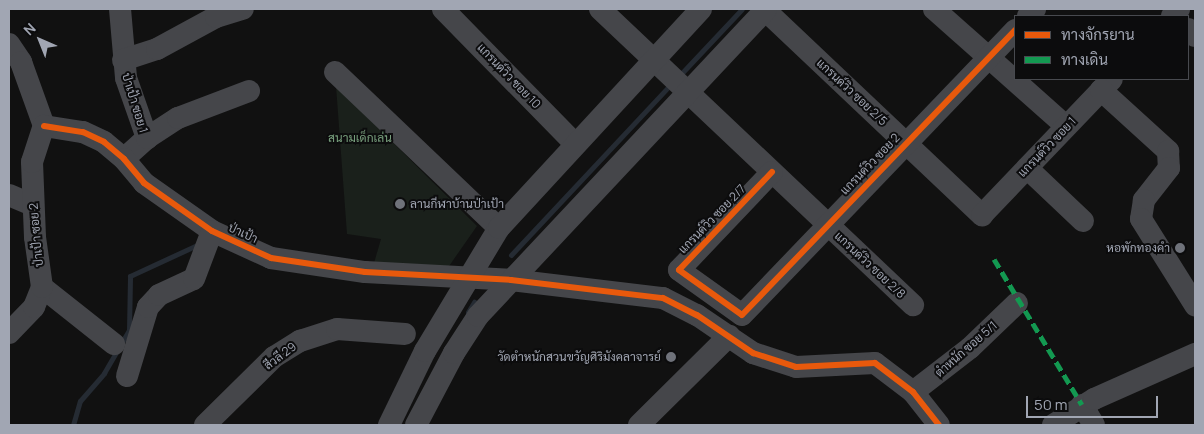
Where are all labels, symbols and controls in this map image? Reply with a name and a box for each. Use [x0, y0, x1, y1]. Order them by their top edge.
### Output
north arrow [15, 15, 65, 65]
legend [1014, 15, 1189, 80]
text: N [19, 19, 39, 39]
text: ทางจักรยาน [1061, 24, 1135, 45]
street label: แกรนด์วิว ซอย 10 [474, 40, 544, 112]
text: ทางเดิน [1061, 49, 1108, 70]
street label: แกรนด์วิว ซอย 2/5 [814, 56, 890, 128]
street label: ป่าเป้า ซอย 1 [119, 71, 151, 135]
street label: แกรนด์วิว ซอย 1 [1015, 114, 1079, 180]
street label: แกรนด์วิว ซอย 2 [837, 130, 903, 198]
park label: สนามเด็กเล่น [328, 131, 392, 145]
street label: แกรนด์วิว ซอย 2/7 [675, 182, 749, 256]
place label: ลานกีฬาบ้านป่าเป้า [410, 197, 504, 211]
marker: ลานกีฬาบ้านป่าเป้า [394, 198, 406, 210]
street label: ป่าเป้า ซอย 2 [26, 202, 46, 268]
street label: ป่าเป้า [226, 220, 260, 246]
street label: แกรนด์วิว ซอย 2/8 [832, 229, 908, 301]
place label: หอพักทองคำ [1106, 241, 1170, 255]
marker: หอพักทองคำ [1174, 242, 1186, 254]
street label: ตำหนัก ซอย 5/1 [932, 318, 1000, 380]
street label: สีวลี 29 [261, 339, 299, 373]
place label: วัดตำหนักสวนขวัญศิริมังคลาจารย์ [497, 350, 661, 364]
marker: วัดตำหนักสวนขวัญศิริมังคลาจารย์ [665, 351, 677, 363]
scale bar [1029, 386, 1162, 418]
text: 50 m [1034, 394, 1068, 415]

